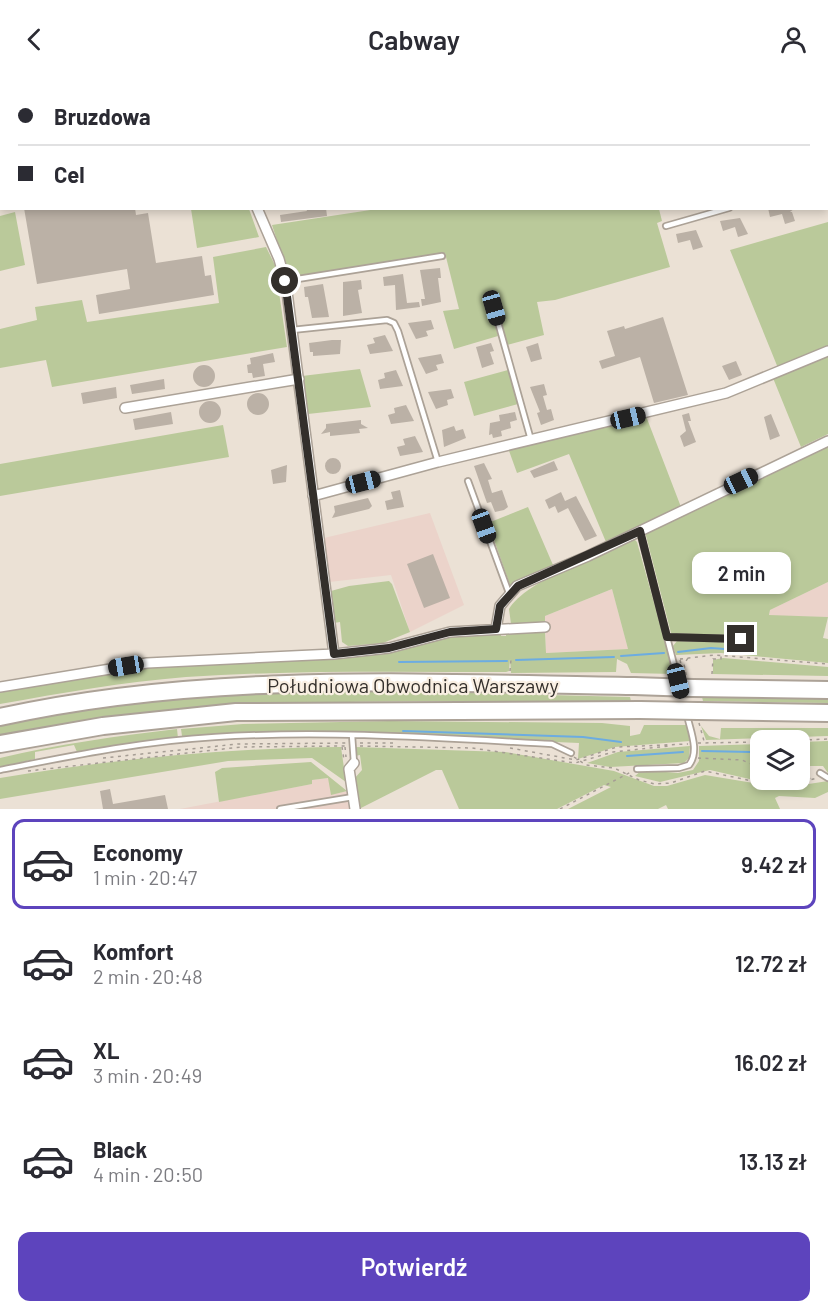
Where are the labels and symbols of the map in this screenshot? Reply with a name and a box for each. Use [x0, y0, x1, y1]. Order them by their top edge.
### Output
route start [271, 267, 298, 294]
car [480, 288, 508, 328]
car [608, 405, 648, 431]
car [721, 465, 761, 497]
car [343, 469, 383, 495]
car [469, 506, 499, 546]
callout: 2 min [692, 552, 790, 594]
route end [727, 625, 754, 652]
car [107, 654, 145, 678]
car [665, 661, 691, 701]
street label: Południowa Obwodnica Warszawy [267, 673, 559, 697]

